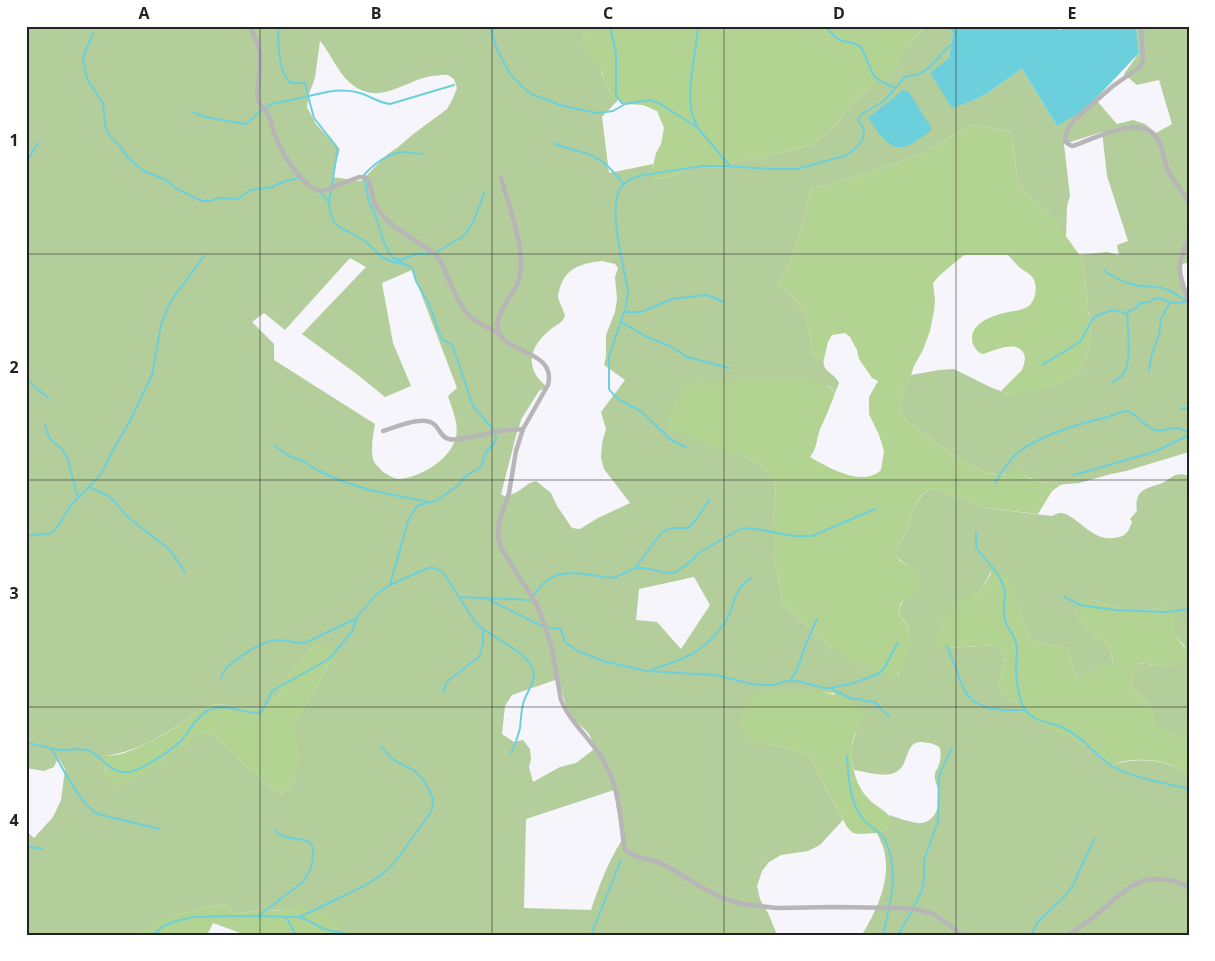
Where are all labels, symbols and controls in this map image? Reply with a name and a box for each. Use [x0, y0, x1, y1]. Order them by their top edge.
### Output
text: A [138, 2, 150, 24]
text: B [371, 2, 381, 24]
text: C [603, 2, 613, 24]
text: D [833, 2, 845, 24]
text: E [1068, 2, 1077, 24]
text: 1 [9, 129, 19, 151]
text: 2 [9, 356, 19, 378]
text: 3 [9, 582, 19, 604]
text: 4 [9, 809, 19, 831]

